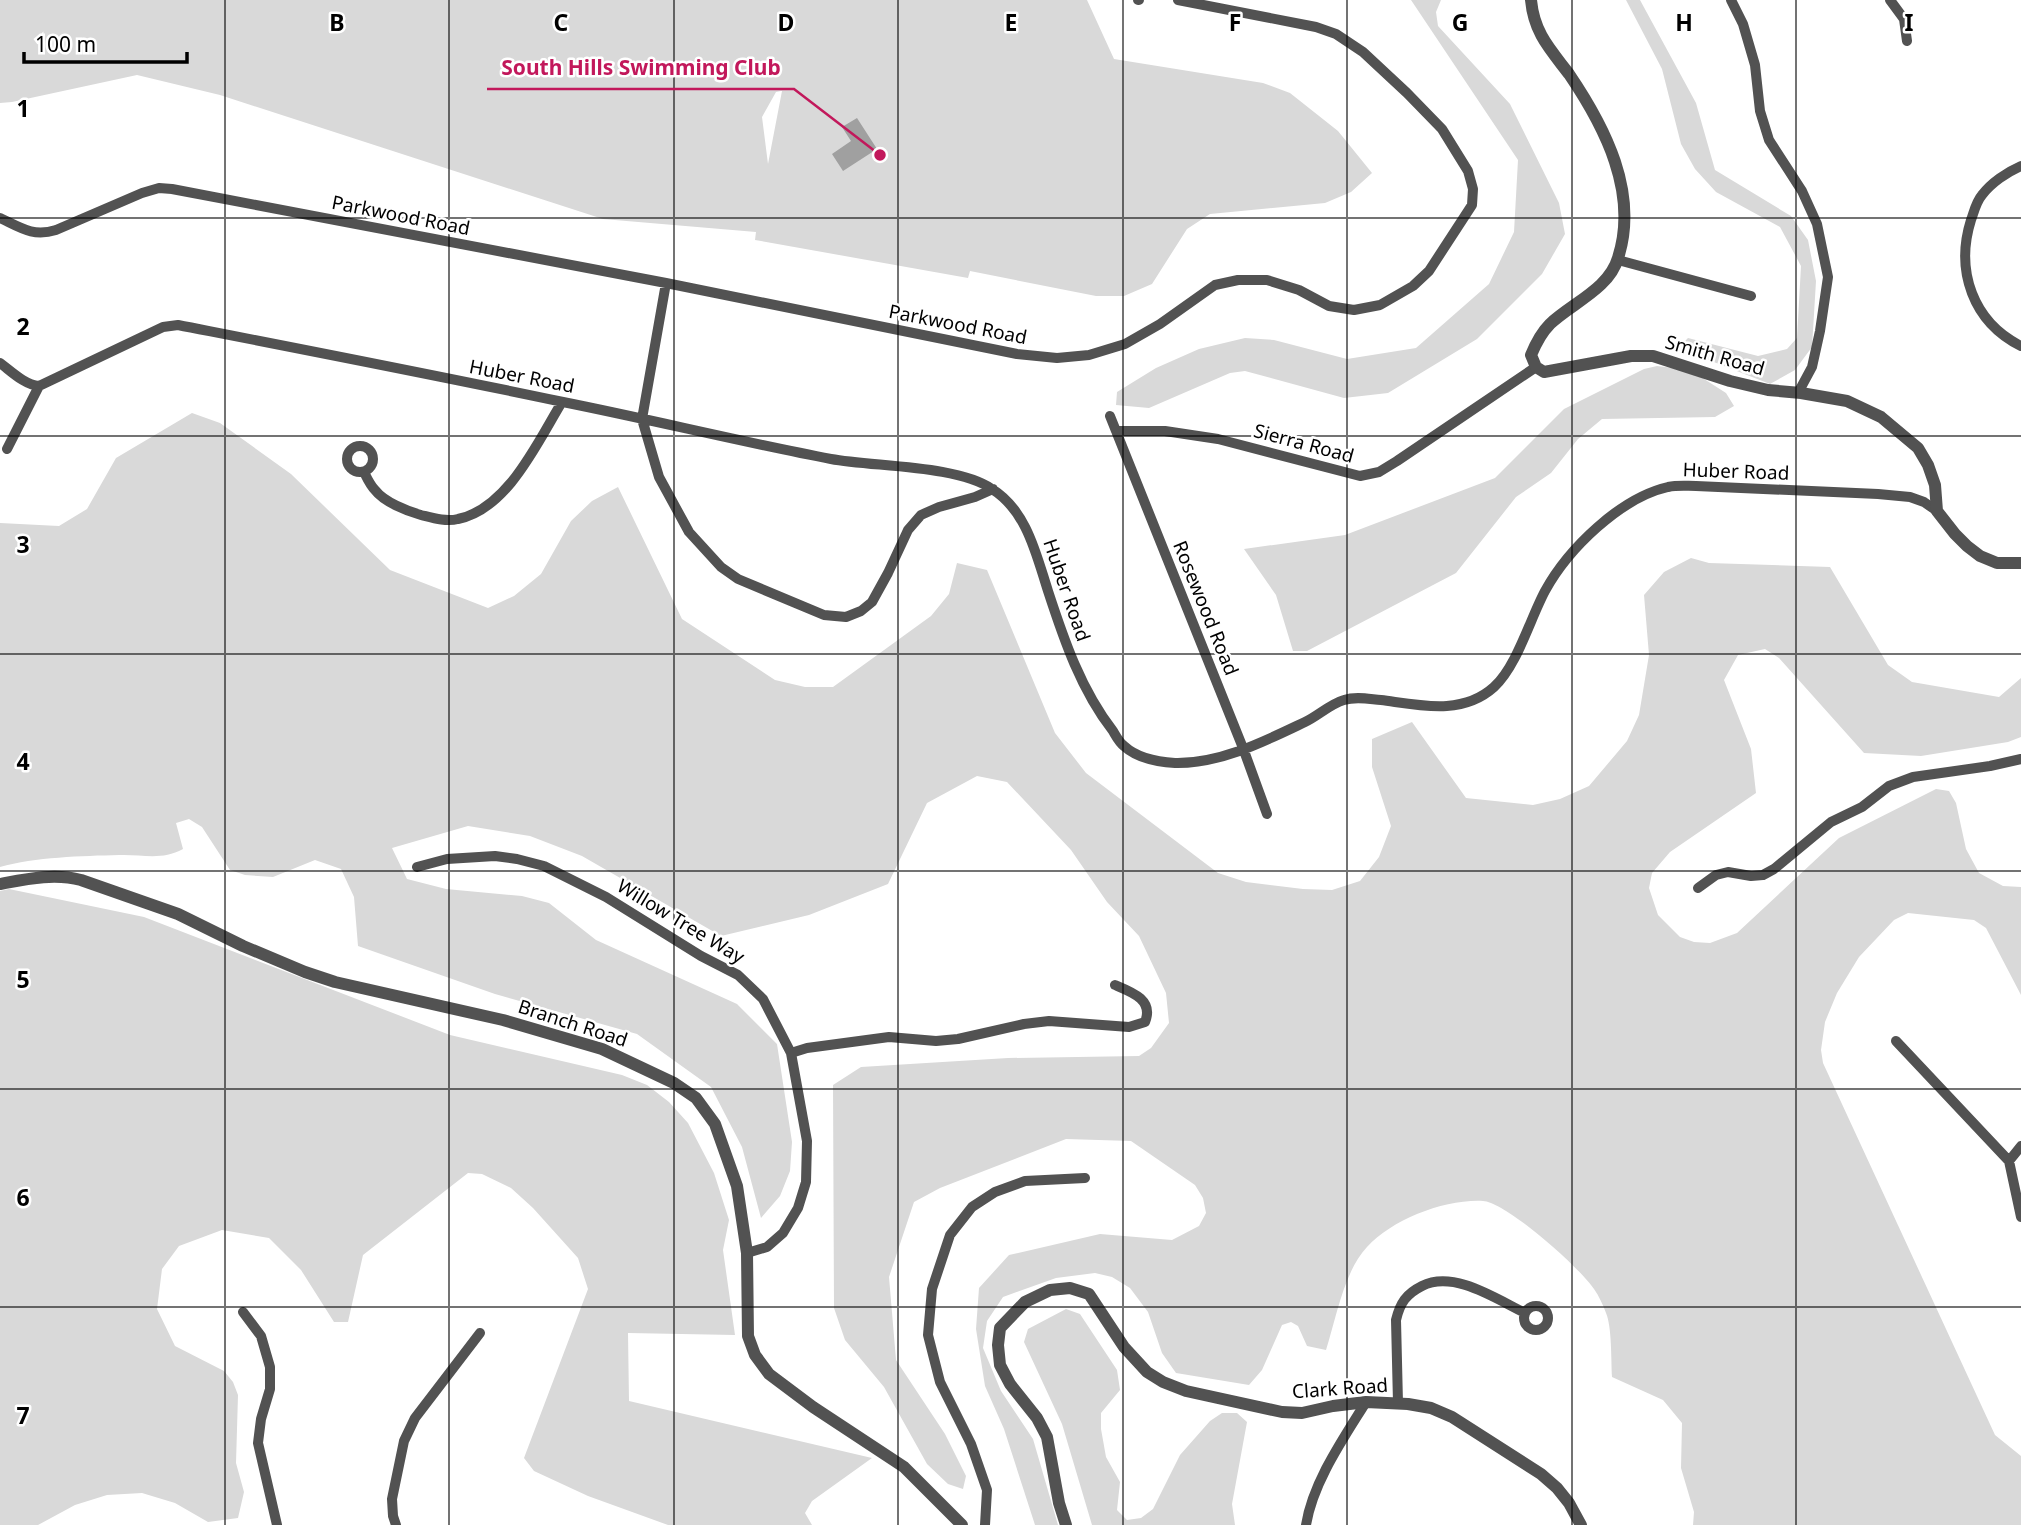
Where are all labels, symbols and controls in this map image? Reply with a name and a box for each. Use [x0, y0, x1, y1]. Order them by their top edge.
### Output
text: B [329, 6, 345, 38]
text: C [554, 6, 569, 38]
text: D [778, 6, 794, 38]
text: E [1005, 6, 1017, 38]
text: F [1229, 6, 1241, 38]
text: G [1452, 6, 1468, 38]
text: H [1675, 6, 1693, 38]
text: I [1905, 6, 1914, 38]
scale bar [24, 21, 187, 65]
text: 100 m [35, 30, 96, 58]
callout: South Hills Swimming Club [487, 47, 794, 89]
text: South Hills Swimming Club [501, 53, 781, 81]
text: 1 [16, 92, 30, 124]
street label: Parkwood Road [330, 189, 472, 241]
street label: Parkwood Road [887, 298, 1029, 350]
text: 2 [16, 310, 30, 342]
street label: Smith Road [1662, 328, 1768, 382]
street label: Huber Road [467, 353, 577, 399]
street label: Sierra Road [1251, 417, 1357, 469]
street label: Huber Road [1682, 456, 1790, 486]
text: 3 [16, 528, 30, 560]
street label: Huber Road [1037, 535, 1097, 645]
street label: Rosewood Road [1167, 537, 1245, 679]
text: 4 [16, 745, 30, 777]
street label: Willow Tree Way [612, 873, 750, 970]
text: 5 [16, 963, 30, 995]
street label: Branch Road [515, 993, 631, 1053]
text: 6 [16, 1181, 30, 1213]
street label: Clark Road [1291, 1372, 1389, 1404]
text: 7 [16, 1399, 30, 1431]

